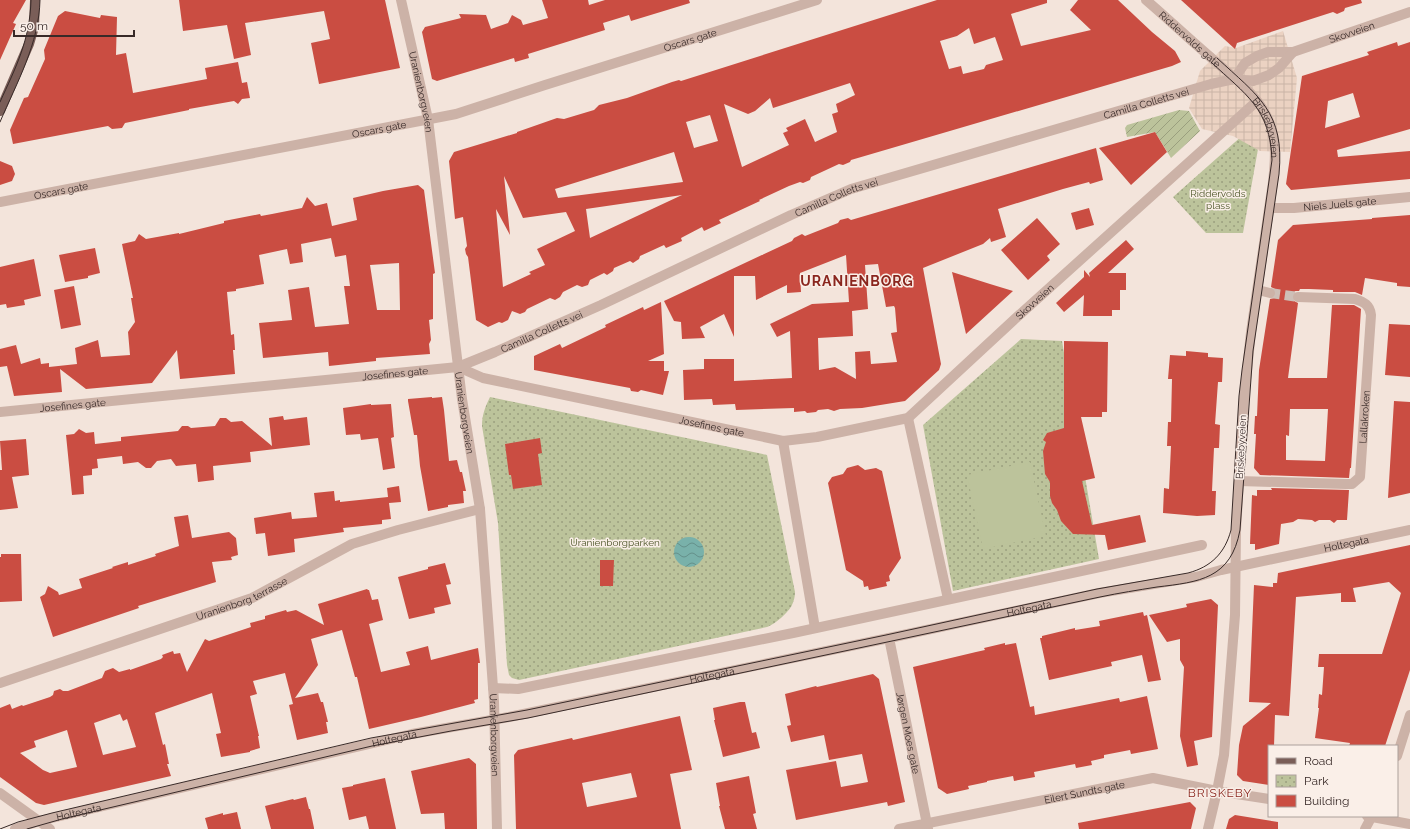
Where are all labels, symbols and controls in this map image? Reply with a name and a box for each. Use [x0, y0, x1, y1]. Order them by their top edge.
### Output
street label: Riddervolds gate [1157, 9, 1223, 69]
scale bar [14, 12, 134, 38]
text: 50 m [20, 19, 48, 33]
street label: Skovveien [1328, 19, 1376, 45]
street label: Oscars gate [662, 26, 718, 53]
street label: Uranienborgveien [407, 50, 435, 133]
street label: Camilla Colletts vei [1102, 85, 1190, 121]
street label: Briskebyveien [1251, 95, 1280, 158]
street label: Oscars gate [351, 118, 407, 139]
street label: Camilla Colletts vei [793, 176, 879, 218]
street label: Oscars gate [33, 180, 89, 201]
park label: Riddervolds plass [1190, 188, 1246, 211]
street label: Niels Juels gate [1303, 195, 1377, 213]
district label: URANIENBORG [800, 273, 914, 289]
street label: Skovveien [1013, 281, 1056, 321]
street label: Camilla Colletts vei [499, 308, 584, 354]
street label: Josefines gate [362, 364, 429, 382]
street label: Uranienborgveien [453, 371, 476, 455]
street label: Lallakroken [1357, 390, 1371, 444]
street label: Josefines gate [39, 396, 106, 414]
street label: Josefines gate [678, 414, 745, 438]
street label: Briskebyveien [1234, 414, 1248, 479]
street label: Holtegata [1323, 533, 1370, 554]
park label: Uranienborgparken [570, 537, 660, 548]
street label: Uranienborg terrasse [195, 575, 289, 622]
street label: Holtegata [1005, 598, 1052, 618]
street label: Holtegata [688, 665, 735, 685]
street label: Jørgen Moes gate [895, 691, 922, 775]
street label: Uranienborgveien [488, 693, 501, 777]
street label: Holtegata [371, 728, 417, 749]
legend [1268, 745, 1398, 817]
text: Road [1304, 754, 1333, 768]
text: Park [1304, 774, 1329, 788]
street label: Eilert Sundts gate [1043, 778, 1126, 805]
district label: BRISKEBY [1188, 786, 1252, 800]
text: Building [1304, 794, 1350, 808]
street label: Holtegata [55, 801, 102, 822]

